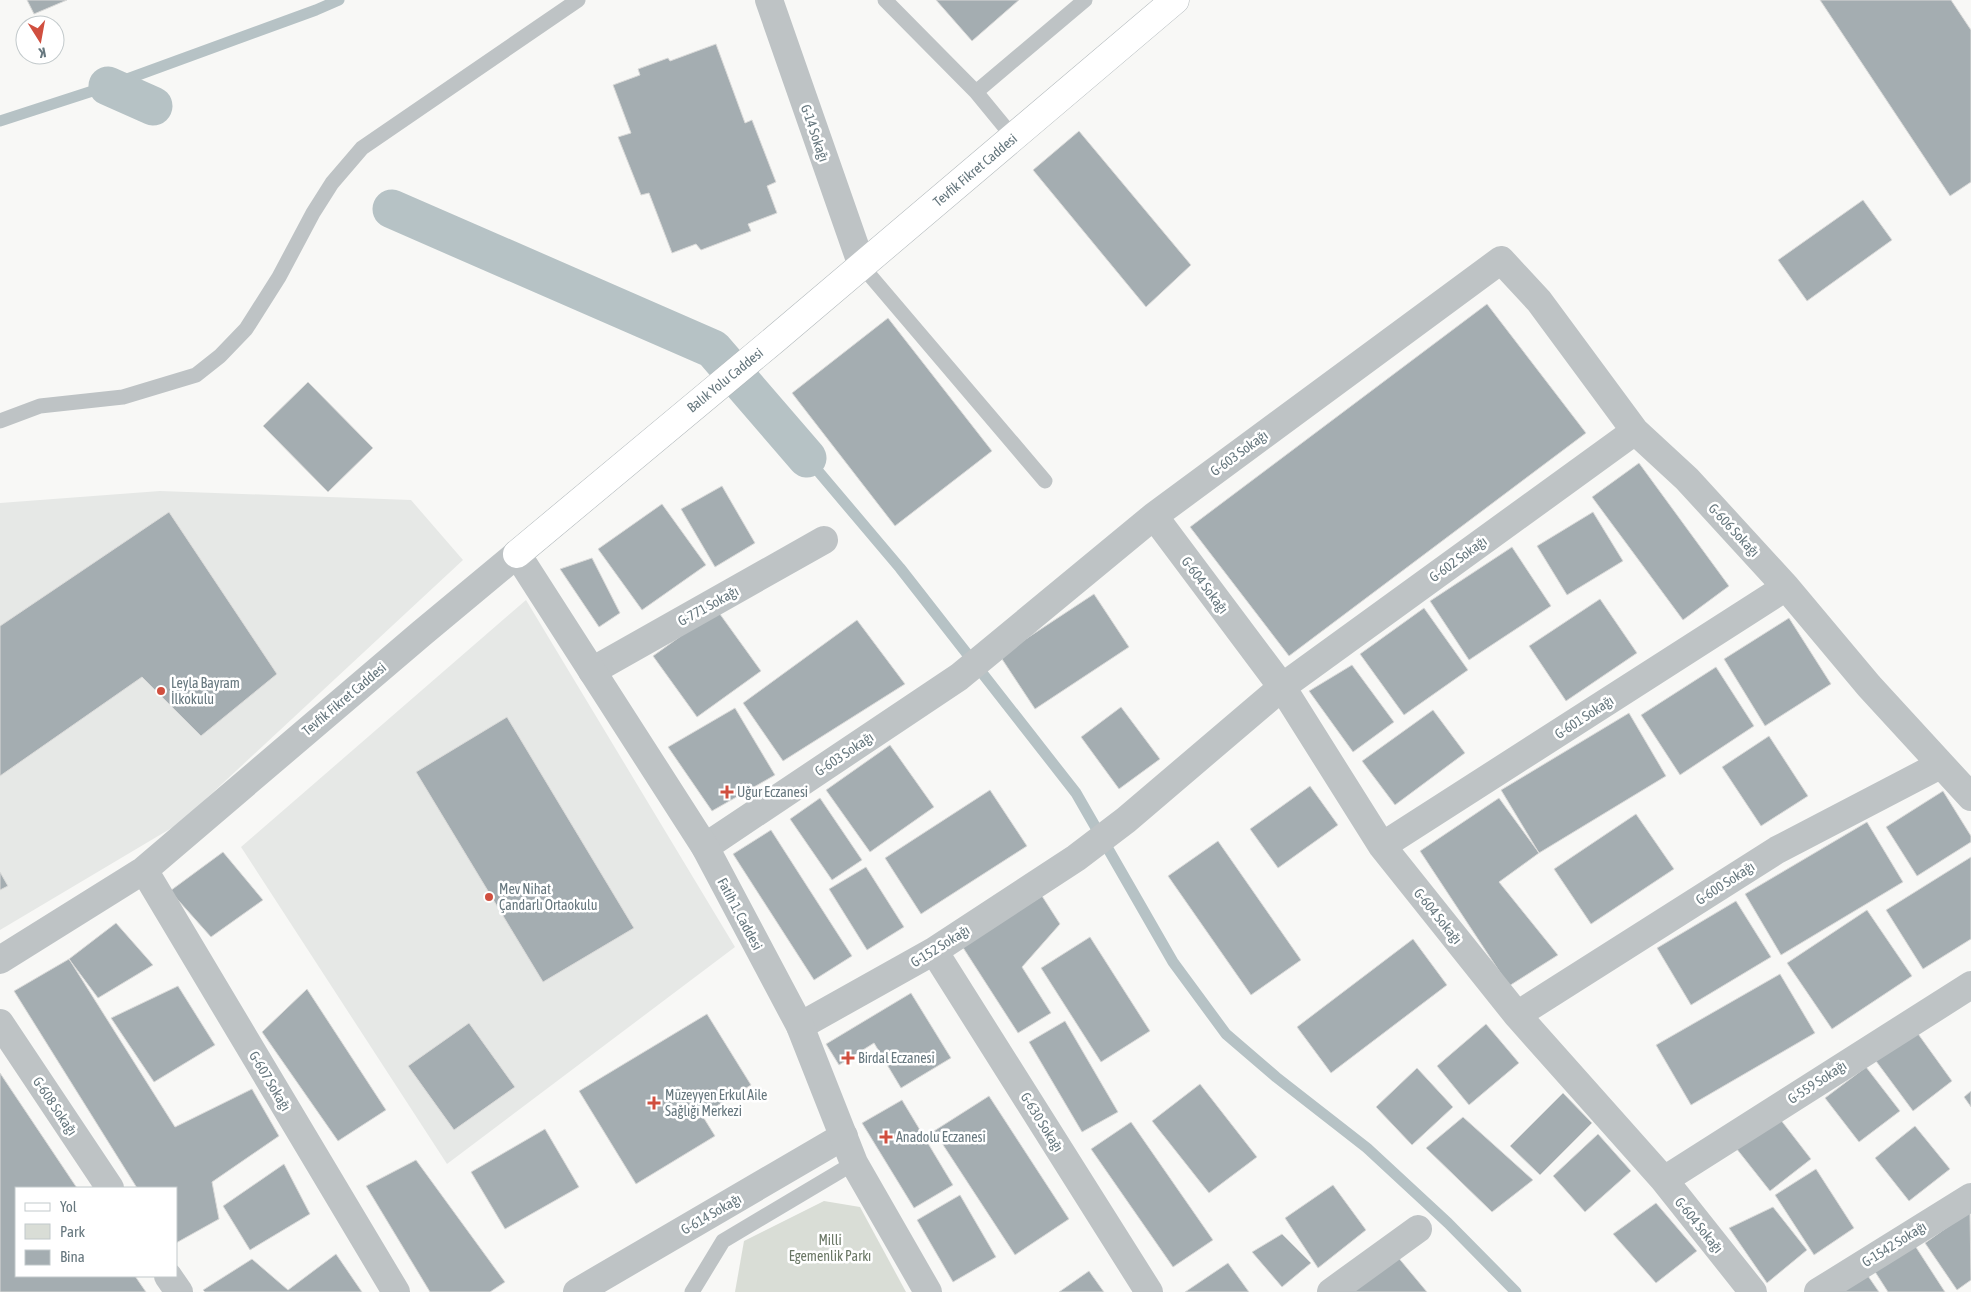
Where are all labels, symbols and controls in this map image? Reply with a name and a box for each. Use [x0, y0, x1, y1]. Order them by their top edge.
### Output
north arrow [15, 15, 65, 65]
text: K [37, 44, 47, 61]
street label: G-14 Sokağı [798, 102, 832, 164]
street label: Tevfik Fikret Caddesi [930, 130, 1020, 210]
street label: Balık Yolu Caddesi [684, 344, 766, 416]
street label: G-603 Sokağı [1207, 427, 1271, 479]
street label: G-606 Sokağı [1705, 500, 1763, 560]
street label: G-602 Sokağı [1426, 533, 1490, 585]
street label: G-604 Sokağı [1178, 553, 1232, 617]
street label: G-771 Sokağı [675, 583, 741, 629]
street label: Tevfik Fikret Caddesi [299, 659, 389, 739]
place label: Leyla Bayram İlkokulu [171, 675, 240, 707]
marker: Leyla Bayram İlkokulu [155, 685, 167, 697]
street label: G-601 Sokağı [1552, 692, 1616, 742]
street label: G-603 Sokağı [812, 729, 876, 779]
place label: Uğur Eczanesi [737, 784, 808, 800]
marker: Uğur Eczanesi [721, 786, 733, 798]
street label: G-600 Sokağı [1693, 858, 1757, 908]
street label: Fatih 1. Caddesi [714, 875, 766, 953]
place label: Mev Nihat Çandarlı Ortaokulu [499, 881, 597, 913]
street label: G-604 Sokağı [1411, 885, 1465, 947]
marker: Mev Nihat Çandarlı Ortaokulu [483, 891, 495, 903]
street label: G-152 Sokağı [908, 922, 972, 970]
street label: G-607 Sokağı [246, 1048, 294, 1114]
place label: Birdal Eczanesi [858, 1050, 935, 1066]
marker: Birdal Eczanesi [842, 1052, 854, 1064]
street label: G-559 Sokağı [1785, 1057, 1849, 1107]
street label: G-608 Sokağı [30, 1074, 80, 1138]
place label: Müzeyyen Erkul Aile Sağlığı Merkezi [665, 1087, 767, 1119]
street label: G-630 Sokağı [1017, 1089, 1067, 1155]
marker: Müzeyyen Erkul Aile Sağlığı Merkezi [647, 1096, 661, 1110]
place label: Anadolu Eczanesi [896, 1129, 986, 1145]
marker: Anadolu Eczanesi [880, 1131, 892, 1143]
legend [15, 1187, 178, 1277]
street label: G-614 Sokağı [678, 1190, 744, 1238]
street label: G-604 Sokağı [1672, 1194, 1726, 1256]
text: Yol [60, 1198, 77, 1215]
street label: G-1542 Sokağı [1859, 1218, 1929, 1270]
text: Park [60, 1223, 85, 1240]
park label: Milli Egemenlik Parkı [789, 1232, 871, 1264]
text: Bina [60, 1248, 85, 1265]

